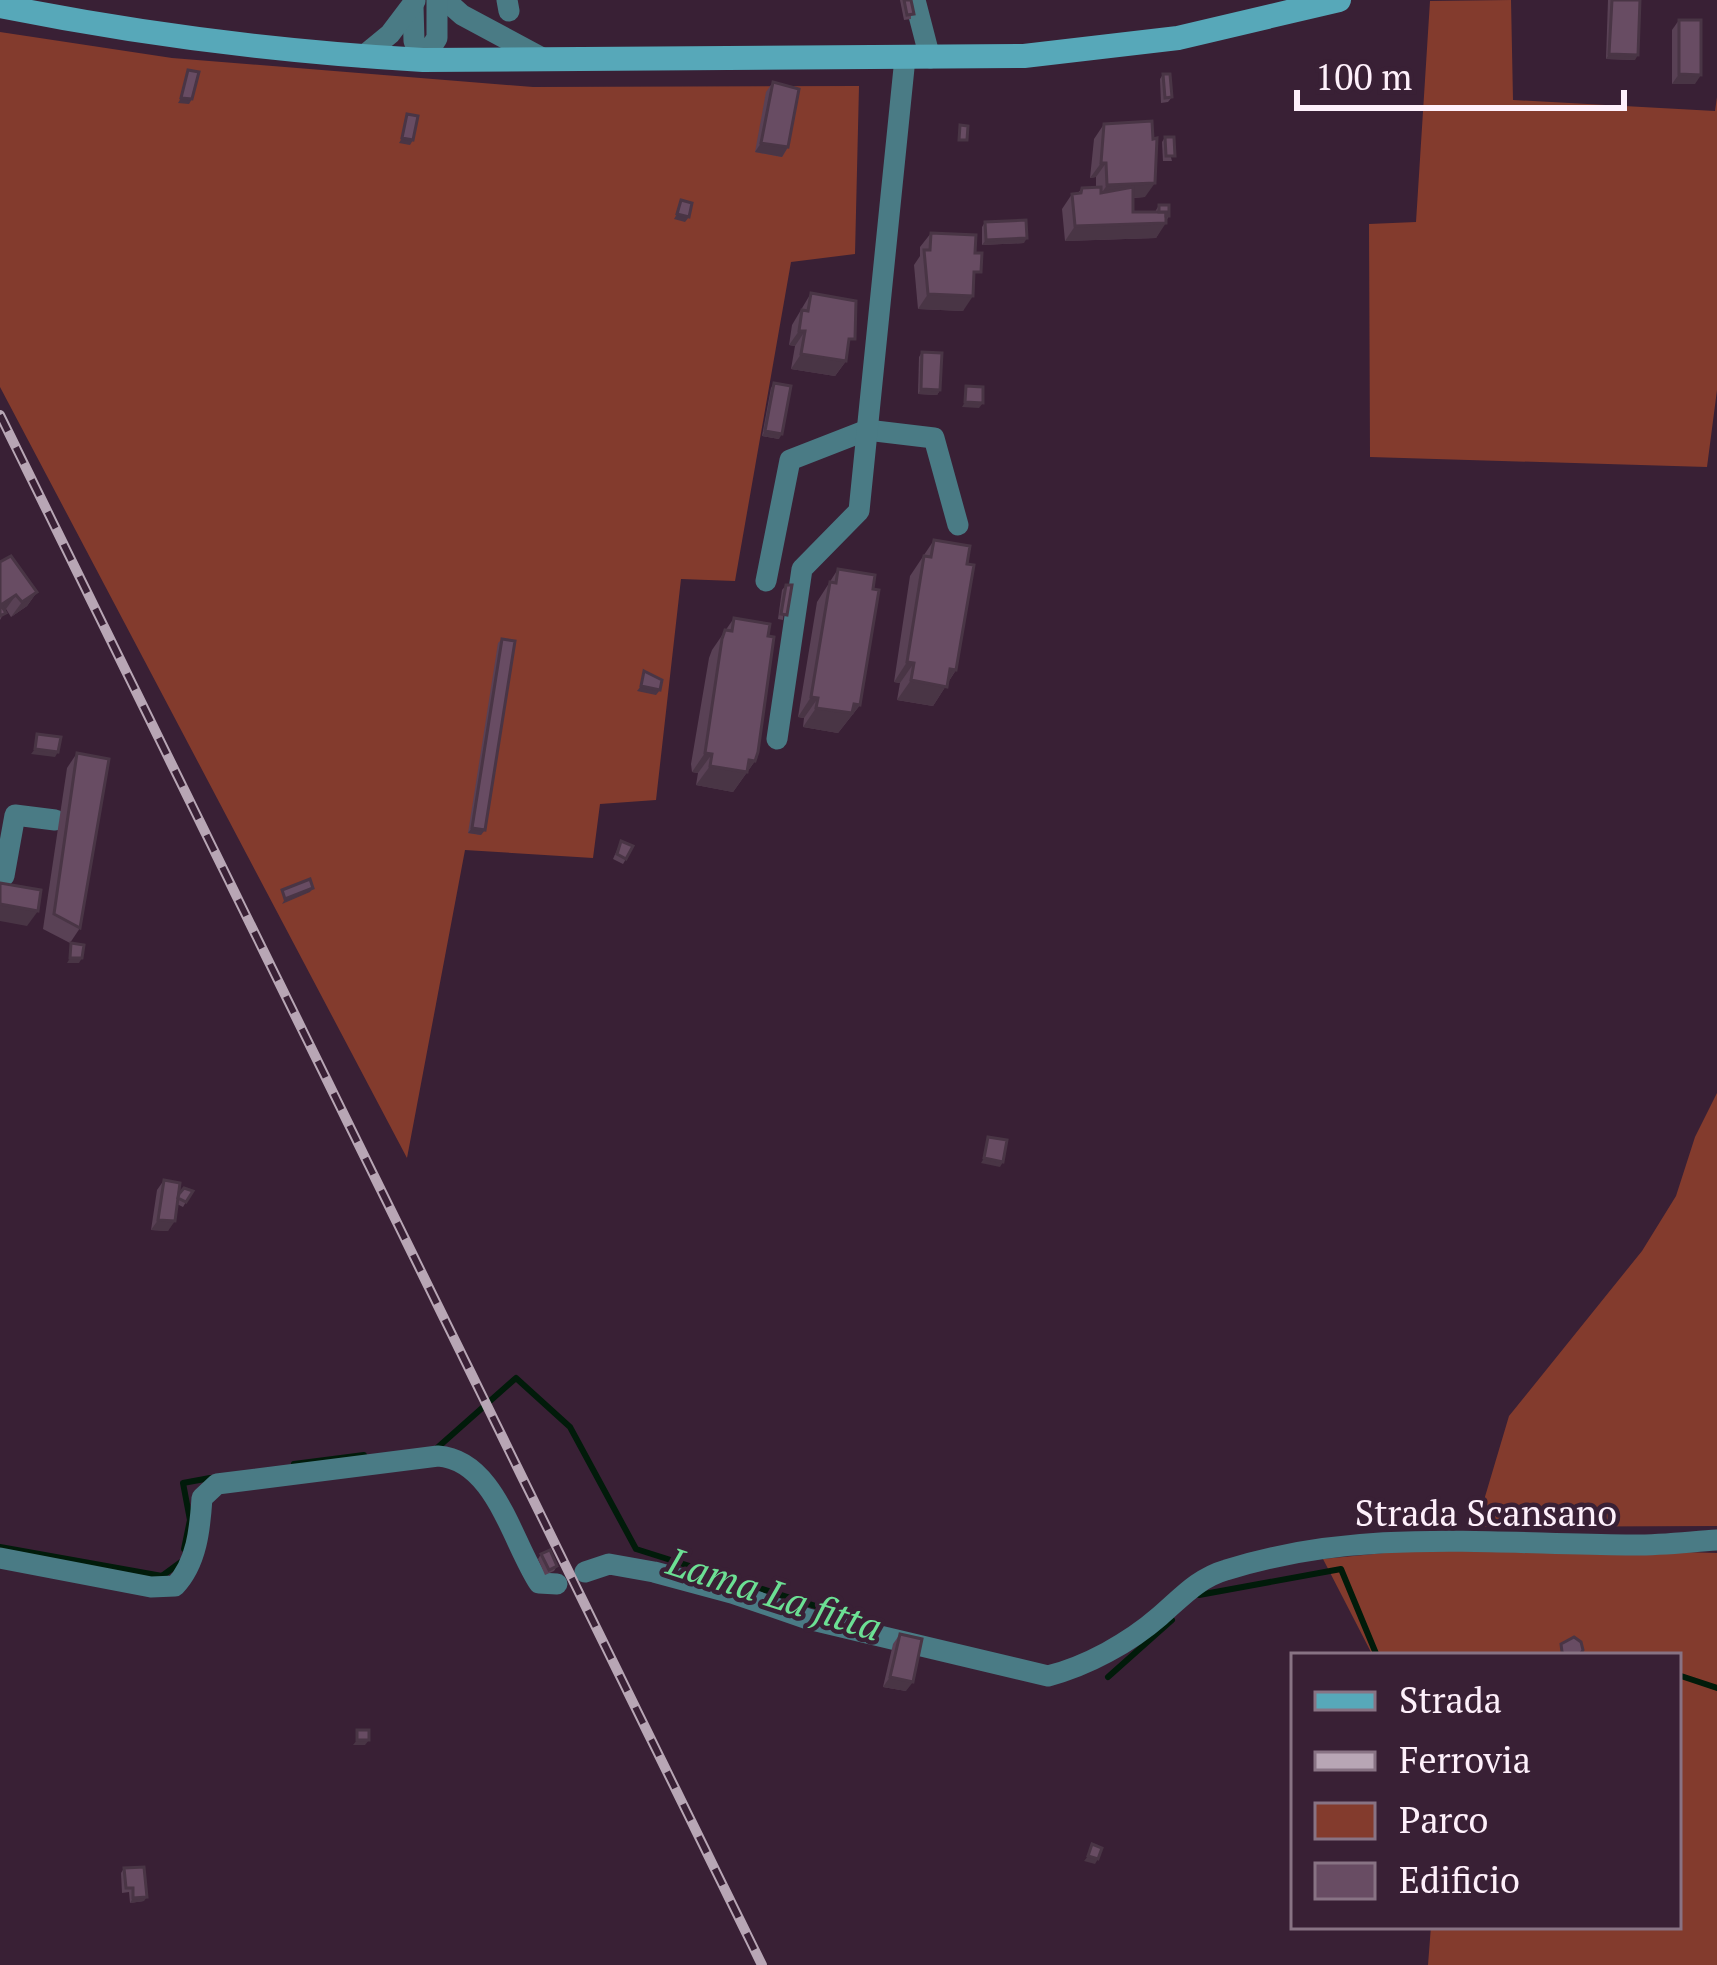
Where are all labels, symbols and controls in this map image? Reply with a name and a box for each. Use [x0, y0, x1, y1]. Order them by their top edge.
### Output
scale bar [1297, 36, 1624, 110]
text: 100 m [1315, 53, 1412, 100]
street label: Strada Scansano [1355, 1489, 1617, 1536]
water label: Lama La fitta [660, 1534, 889, 1652]
legend [1291, 1653, 1681, 1929]
text: Strada [1399, 1676, 1502, 1723]
text: Ferrovia [1399, 1736, 1531, 1783]
text: Parco [1399, 1796, 1488, 1843]
text: Edificio [1399, 1856, 1520, 1903]

